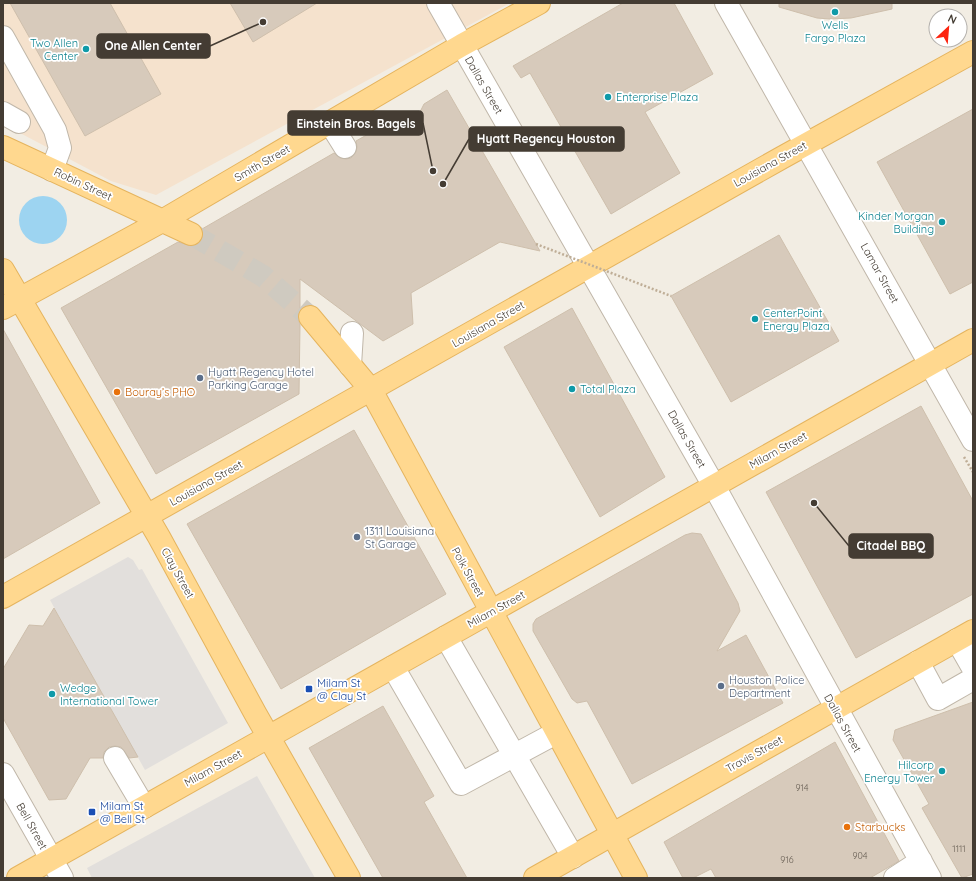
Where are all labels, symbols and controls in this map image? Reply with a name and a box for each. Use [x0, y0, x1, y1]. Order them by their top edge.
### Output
marker: Wells Fargo Plaza [830, 7, 840, 17]
north arrow [928, 8, 968, 48]
text: N [946, 11, 959, 27]
place label: Wells Fargo Plaza [805, 18, 865, 45]
callout: One Allen Center [97, 34, 210, 58]
place label: Two Allen Center [30, 36, 79, 63]
text: One Allen Center [104, 38, 202, 53]
marker: Two Allen Center [81, 44, 91, 54]
street label: Dallas Street [462, 54, 506, 117]
place label: Enterprise Plaza [616, 90, 698, 104]
marker: Enterprise Plaza [603, 92, 613, 102]
callout: Einstein Bros. Bagels [288, 111, 423, 135]
text: Einstein Bros. Bagels [296, 116, 416, 131]
callout: Hyatt Regency Houston [469, 127, 624, 151]
text: Hyatt Regency Houston [477, 131, 615, 146]
street label: Louisiana Street [731, 138, 809, 190]
street label: Smith Street [232, 141, 292, 184]
street label: Robin Street [52, 164, 114, 204]
place label: Kinder Morgan Building [858, 209, 934, 236]
marker: Kinder Morgan Building [937, 217, 947, 227]
street label: Lamar Street [858, 241, 902, 306]
street label: Louisiana Street [449, 297, 527, 350]
place label: CenterPoint Energy Plaza [763, 306, 830, 333]
marker: CenterPoint Energy Plaza [750, 314, 760, 324]
place label: Hyatt Regency Hotel Parking Garage [208, 365, 314, 392]
marker: Hyatt Regency Hotel Parking Garage [195, 373, 205, 383]
place label: Total Plaza [580, 382, 636, 396]
marker: Total Plaza [567, 384, 577, 394]
place label: Bouray’s PHO [125, 385, 195, 399]
marker: Bouray’s PHO [112, 387, 122, 397]
street label: Dallas Street [665, 408, 709, 471]
street label: Milam Street [747, 428, 810, 472]
street label: Louisiana Street [167, 457, 245, 509]
place label: 1311 Louisiana St Garage [365, 524, 434, 551]
marker: 1311 Louisiana St Garage [352, 532, 362, 542]
callout: Citadel BBQ [849, 534, 933, 558]
text: Citadel BBQ [857, 538, 926, 553]
street label: Clay Street [158, 545, 198, 601]
street label: Polk Street [449, 545, 487, 599]
street label: Milam Street [465, 587, 528, 631]
place label: Houston Police Department [729, 673, 805, 700]
place label: Milam St @ Clay St [317, 676, 367, 703]
place label: Wedge International Tower [60, 681, 159, 708]
marker: Houston Police Department [716, 681, 726, 691]
marker: Milam St @ Clay St [304, 684, 314, 694]
marker: Wedge International Tower [47, 689, 57, 699]
street label: Dallas Street [821, 691, 865, 755]
street label: Travis Street [723, 732, 785, 775]
street label: Milam Street [182, 746, 245, 790]
place label: Hilcorp Energy Tower [864, 758, 935, 785]
marker: Hilcorp Energy Tower [937, 766, 947, 776]
house number: 914 [795, 782, 809, 793]
place label: Milam St @ Bell St [100, 799, 145, 826]
street label: Bell Street [13, 800, 51, 852]
marker: Milam St @ Bell St [87, 807, 97, 817]
place label: Starbucks [855, 820, 905, 834]
marker: Starbucks [842, 822, 852, 832]
house number: 1111 [952, 843, 966, 854]
house number: 904 [852, 850, 868, 861]
house number: 916 [780, 854, 794, 865]

